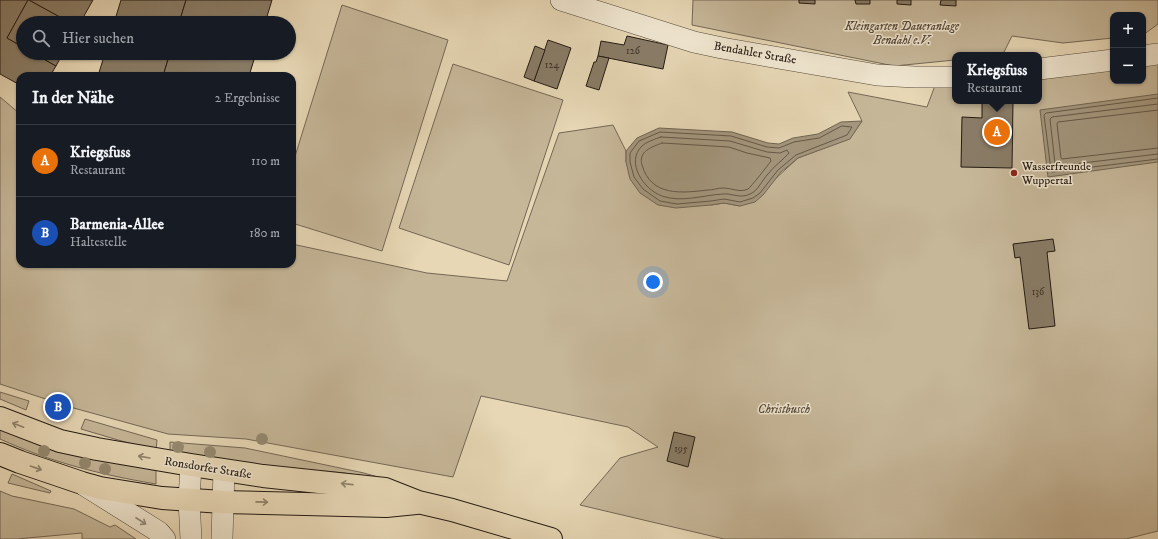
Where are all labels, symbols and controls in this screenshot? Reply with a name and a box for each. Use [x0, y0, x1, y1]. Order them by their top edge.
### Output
map controls [1110, 12, 1146, 84]
button: + [1110, 12, 1146, 48]
search box [16, 16, 296, 60]
park label: Kleingarten Daueranlage Bendahl e.V. [844, 19, 960, 48]
icon: search [30, 27, 52, 49]
text: Hier suchen [62, 29, 134, 48]
street label: Bendahler Straße [712, 38, 798, 68]
house number: 126 [626, 45, 641, 57]
button: − [1110, 48, 1146, 84]
popup [952, 52, 1042, 104]
house number: 124 [545, 59, 559, 71]
text: Kriegsfuss [967, 61, 1027, 80]
text: Restaurant [967, 80, 1022, 96]
text: In der Nähe [32, 87, 114, 109]
text: 2 Ergebnisse [215, 90, 280, 106]
pin: A [984, 117, 1010, 147]
text: Kriegsfuss [70, 143, 131, 162]
text: A [41, 153, 49, 169]
text: 110 m [251, 153, 280, 169]
place label: Wasserfreunde Wuppertal [1021, 159, 1091, 188]
text: Restaurant [70, 162, 126, 178]
marker: Wasserfreunde Wuppertal [1009, 168, 1019, 178]
text: Barmenia-Allee [70, 215, 164, 234]
text: B [41, 225, 49, 241]
text: 180 m [249, 225, 280, 241]
text: Haltestelle [70, 234, 127, 250]
your location [643, 272, 663, 292]
house number: 136 [1032, 286, 1045, 298]
pin: B [45, 392, 71, 422]
park label: Christbusch [758, 402, 811, 417]
one-way arrow [13, 421, 25, 429]
house number: 195 [674, 443, 688, 455]
one-way arrow [137, 453, 150, 461]
street label: Ronsdorfer Straße [163, 454, 253, 482]
one-way arrow [30, 465, 43, 472]
one-way arrow [341, 481, 354, 488]
one-way arrow [255, 498, 268, 506]
one-way arrow [135, 516, 146, 525]

